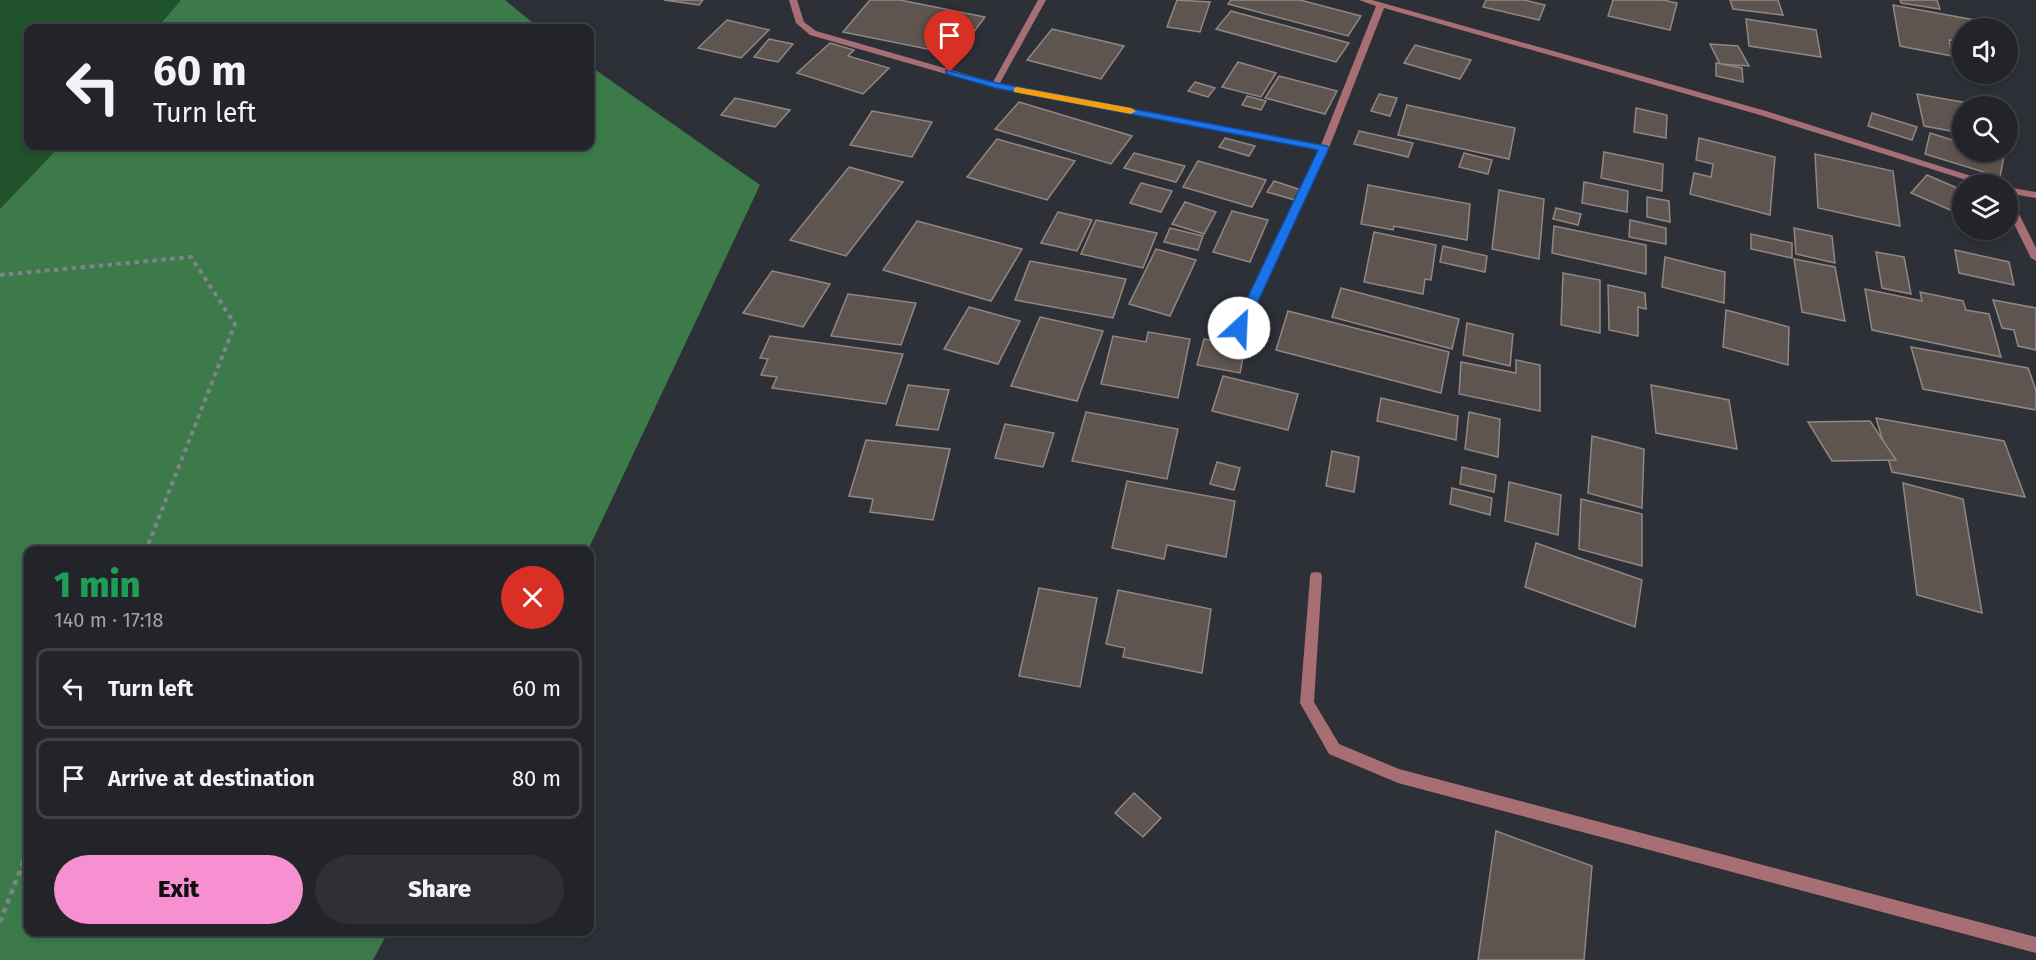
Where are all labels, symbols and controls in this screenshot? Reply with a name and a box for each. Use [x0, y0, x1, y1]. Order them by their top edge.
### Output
pin [924, 10, 975, 72]
map controls [1952, 18, 2018, 240]
button: sound [1952, 18, 2018, 84]
icon: arrive [933, 19, 966, 52]
text: 60 m [153, 46, 247, 96]
icon: left [54, 48, 132, 126]
button: search [1952, 96, 2018, 162]
text: Turn left [153, 97, 256, 129]
button: layers [1952, 174, 2018, 240]
position arrow [1207, 296, 1271, 360]
text: 1 min [54, 563, 140, 607]
button: close [501, 566, 564, 629]
text: 140 m · 17:18 [54, 608, 164, 632]
icon: left [57, 672, 90, 705]
text: Turn left [108, 675, 193, 702]
text: 60 m [512, 675, 561, 702]
icon: arrive [57, 762, 90, 795]
text: Arrive at destination [108, 765, 315, 792]
text: 80 m [512, 765, 561, 792]
button: Exit [54, 855, 303, 924]
button: Share [315, 855, 564, 924]

